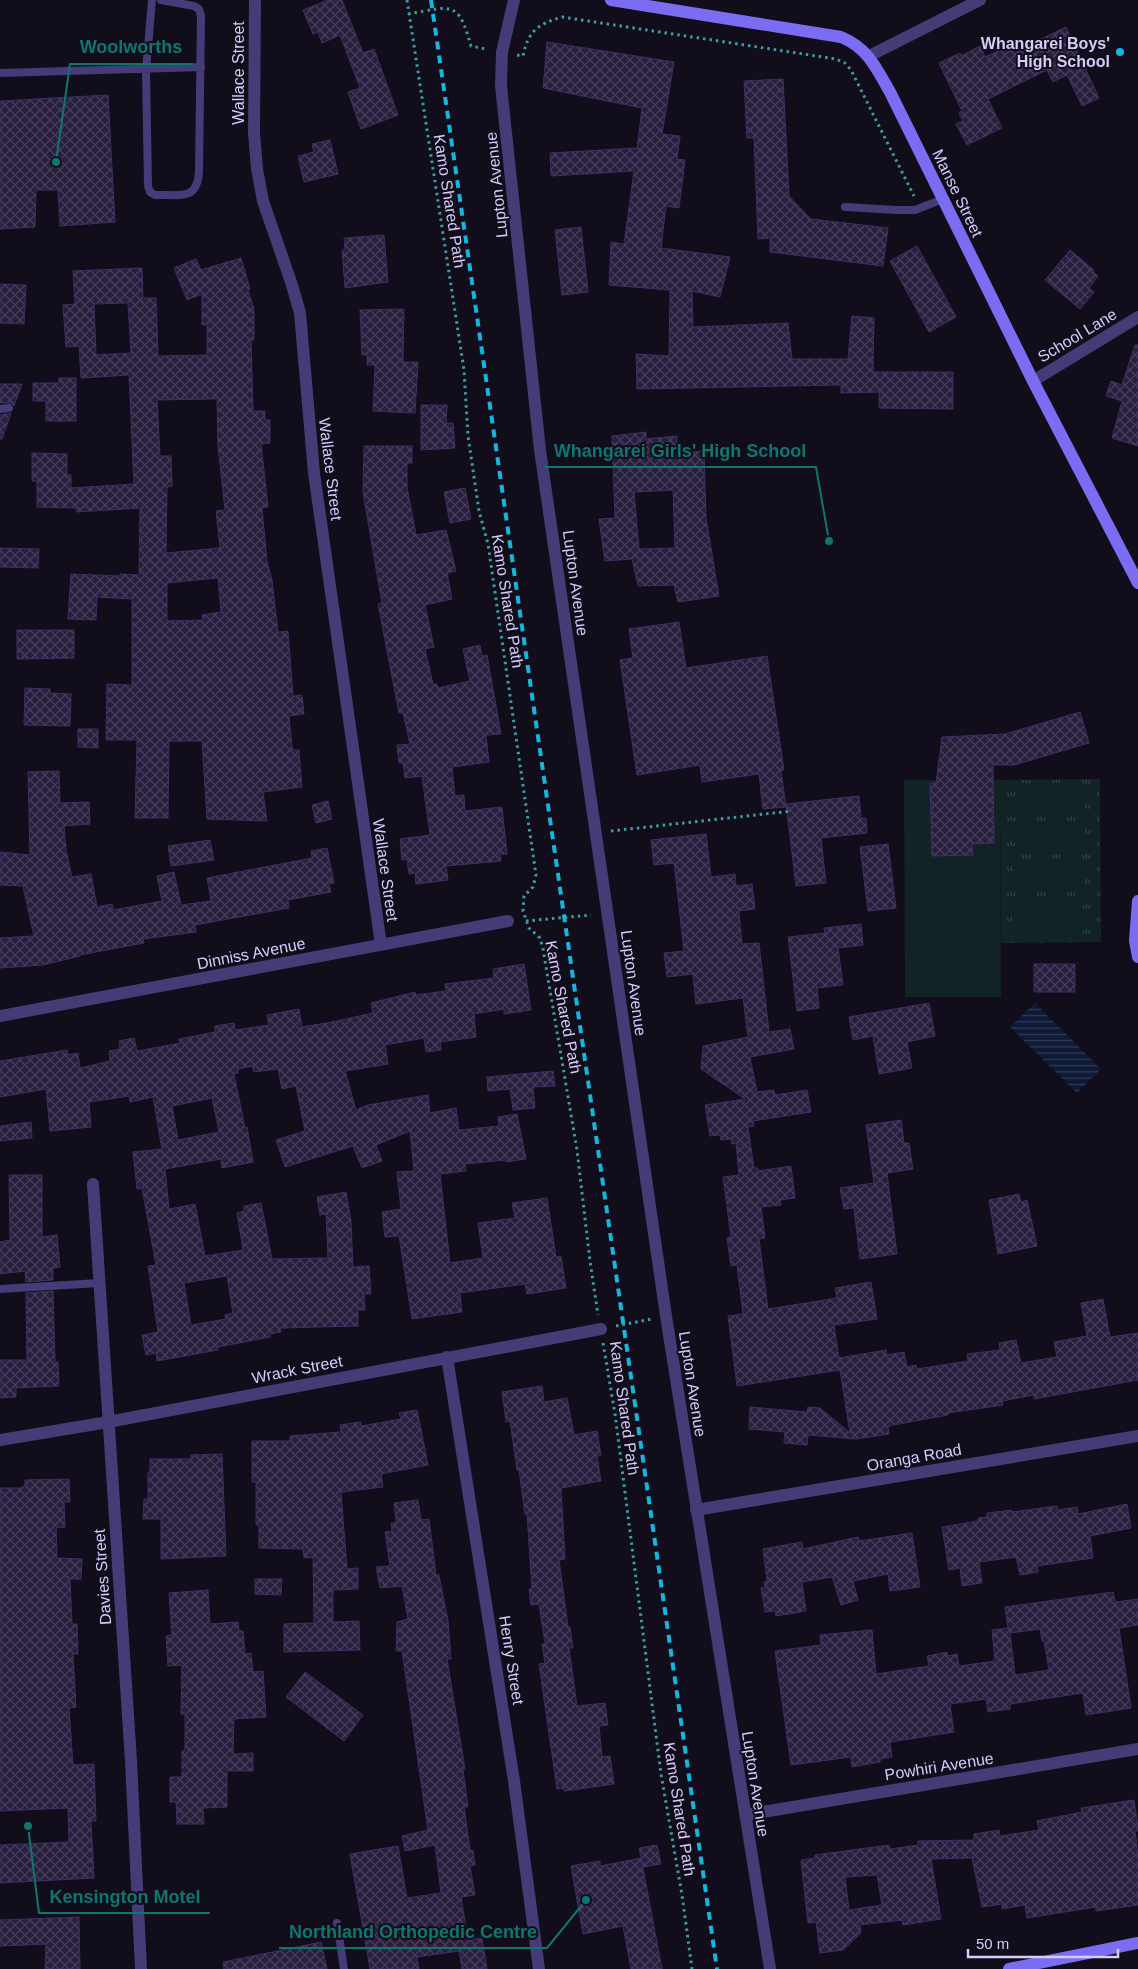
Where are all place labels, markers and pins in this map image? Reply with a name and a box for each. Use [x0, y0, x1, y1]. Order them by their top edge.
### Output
callout: Woolworths [70, 31, 193, 64]
place label: Whangarei Boys' High School [981, 35, 1110, 70]
marker: Whangarei Boys' High School [1114, 46, 1126, 58]
callout: Whangarei Girls' High School [544, 434, 816, 467]
callout: Kensington Motel [39, 1880, 210, 1913]
callout: Northland Orthopedic Centre [279, 1915, 547, 1948]

